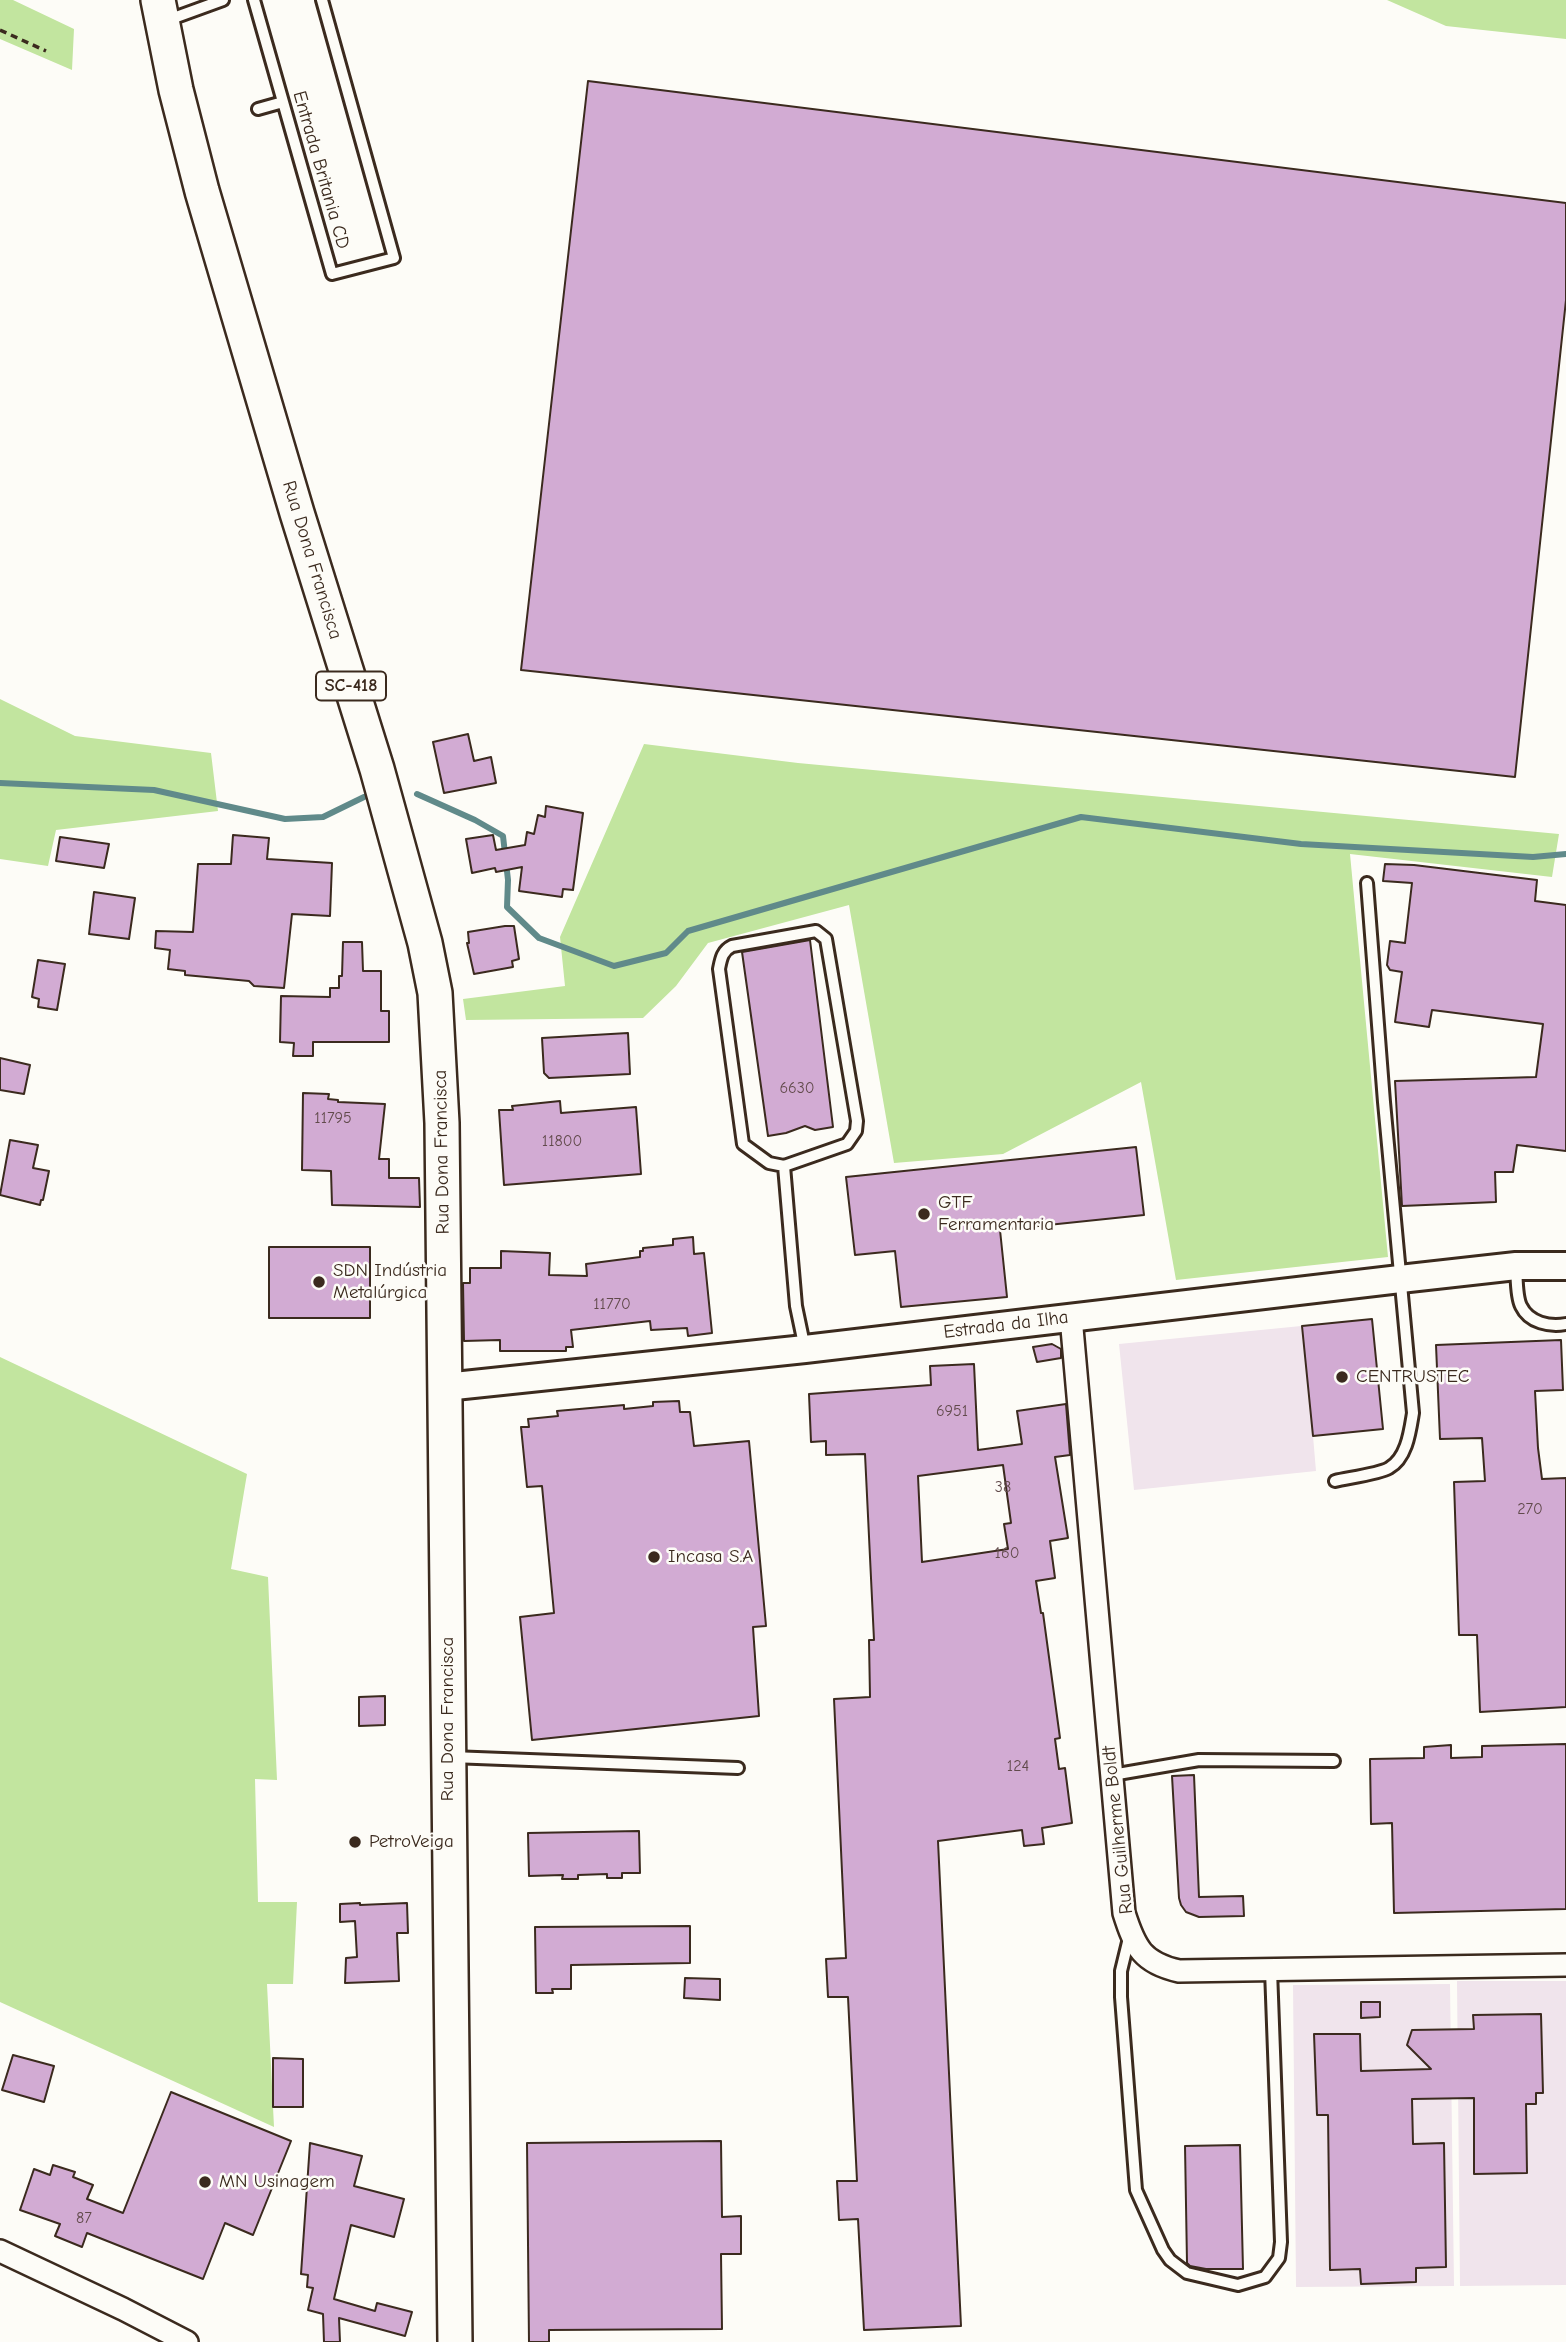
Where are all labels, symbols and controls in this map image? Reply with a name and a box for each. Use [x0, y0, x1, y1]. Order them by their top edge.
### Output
street label: Entrada Britania CD [288, 88, 354, 252]
street label: Rua Dona Francisca [277, 478, 347, 642]
road number: SC-418 [316, 672, 386, 700]
street label: Rua Dona Francisca [429, 1070, 455, 1234]
house number: 6630 [779, 1078, 815, 1098]
house number: 11795 [314, 1108, 352, 1128]
house number: 11800 [542, 1131, 582, 1151]
place label: GTF Ferramentaria [938, 1192, 1054, 1236]
marker: GTF Ferramentaria [916, 1206, 932, 1222]
place label: SDN Indústria Metalúrgica [333, 1260, 447, 1304]
marker: SDN Indústria Metalúrgica [311, 1274, 327, 1290]
house number: 11770 [593, 1294, 631, 1314]
street label: Estrada da Ilha [942, 1306, 1070, 1344]
place label: CENTRUSTEC [1356, 1366, 1469, 1388]
marker: CENTRUSTEC [1334, 1369, 1350, 1385]
house number: 6951 [936, 1401, 968, 1421]
house number: 38 [995, 1477, 1011, 1497]
house number: 270 [1517, 1499, 1543, 1519]
house number: 160 [995, 1543, 1019, 1563]
place label: Incasa S.A [668, 1546, 753, 1568]
marker: Incasa S.A [646, 1549, 662, 1565]
street label: Rua Dona Francisca [437, 1637, 459, 1801]
street label: Rua Guilherme Boldt [1098, 1745, 1138, 1915]
house number: 124 [1007, 1756, 1029, 1776]
place label: PetroVeiga [369, 1831, 454, 1853]
marker: PetroVeiga [347, 1834, 363, 1850]
place label: MN Usinagem [219, 2171, 335, 2193]
marker: MN Usinagem [197, 2174, 213, 2190]
house number: 87 [76, 2208, 92, 2228]

